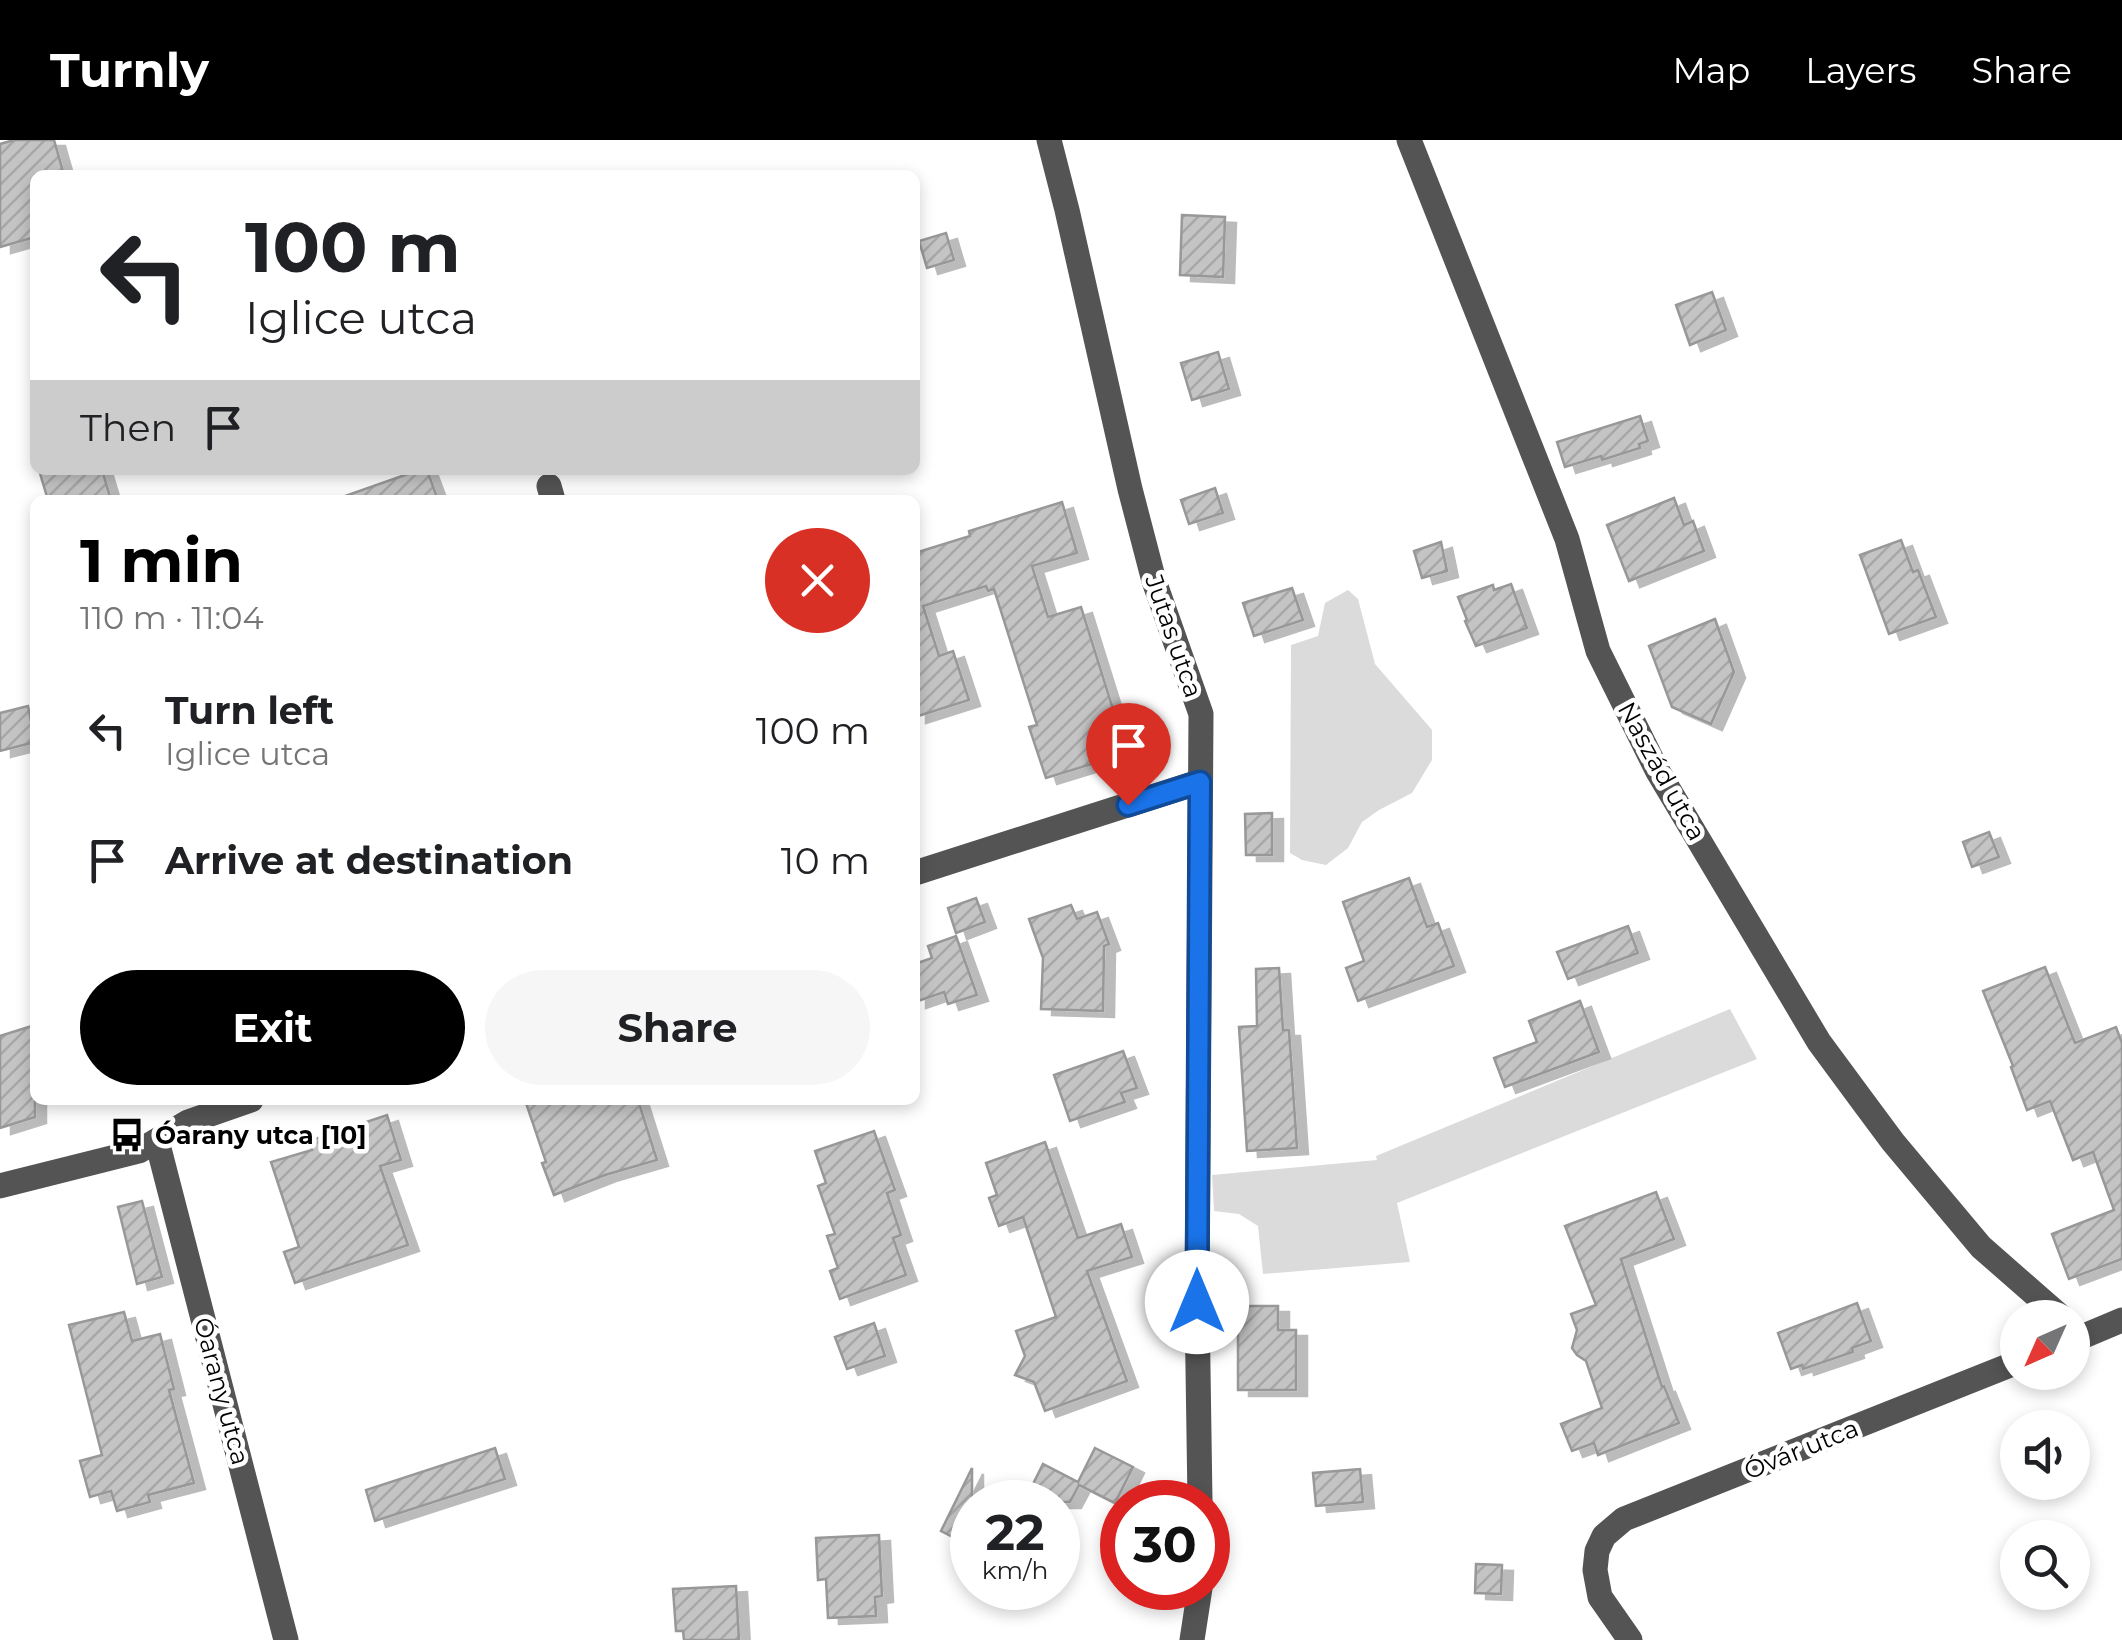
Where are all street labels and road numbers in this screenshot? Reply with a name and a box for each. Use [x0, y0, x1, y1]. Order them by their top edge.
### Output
street label: Jutas utca [1139, 570, 1209, 701]
street label: Naszád utca [1612, 697, 1712, 845]
street label: Óarany utca [188, 1314, 256, 1468]
street label: Óvár utca [1739, 1412, 1863, 1486]

